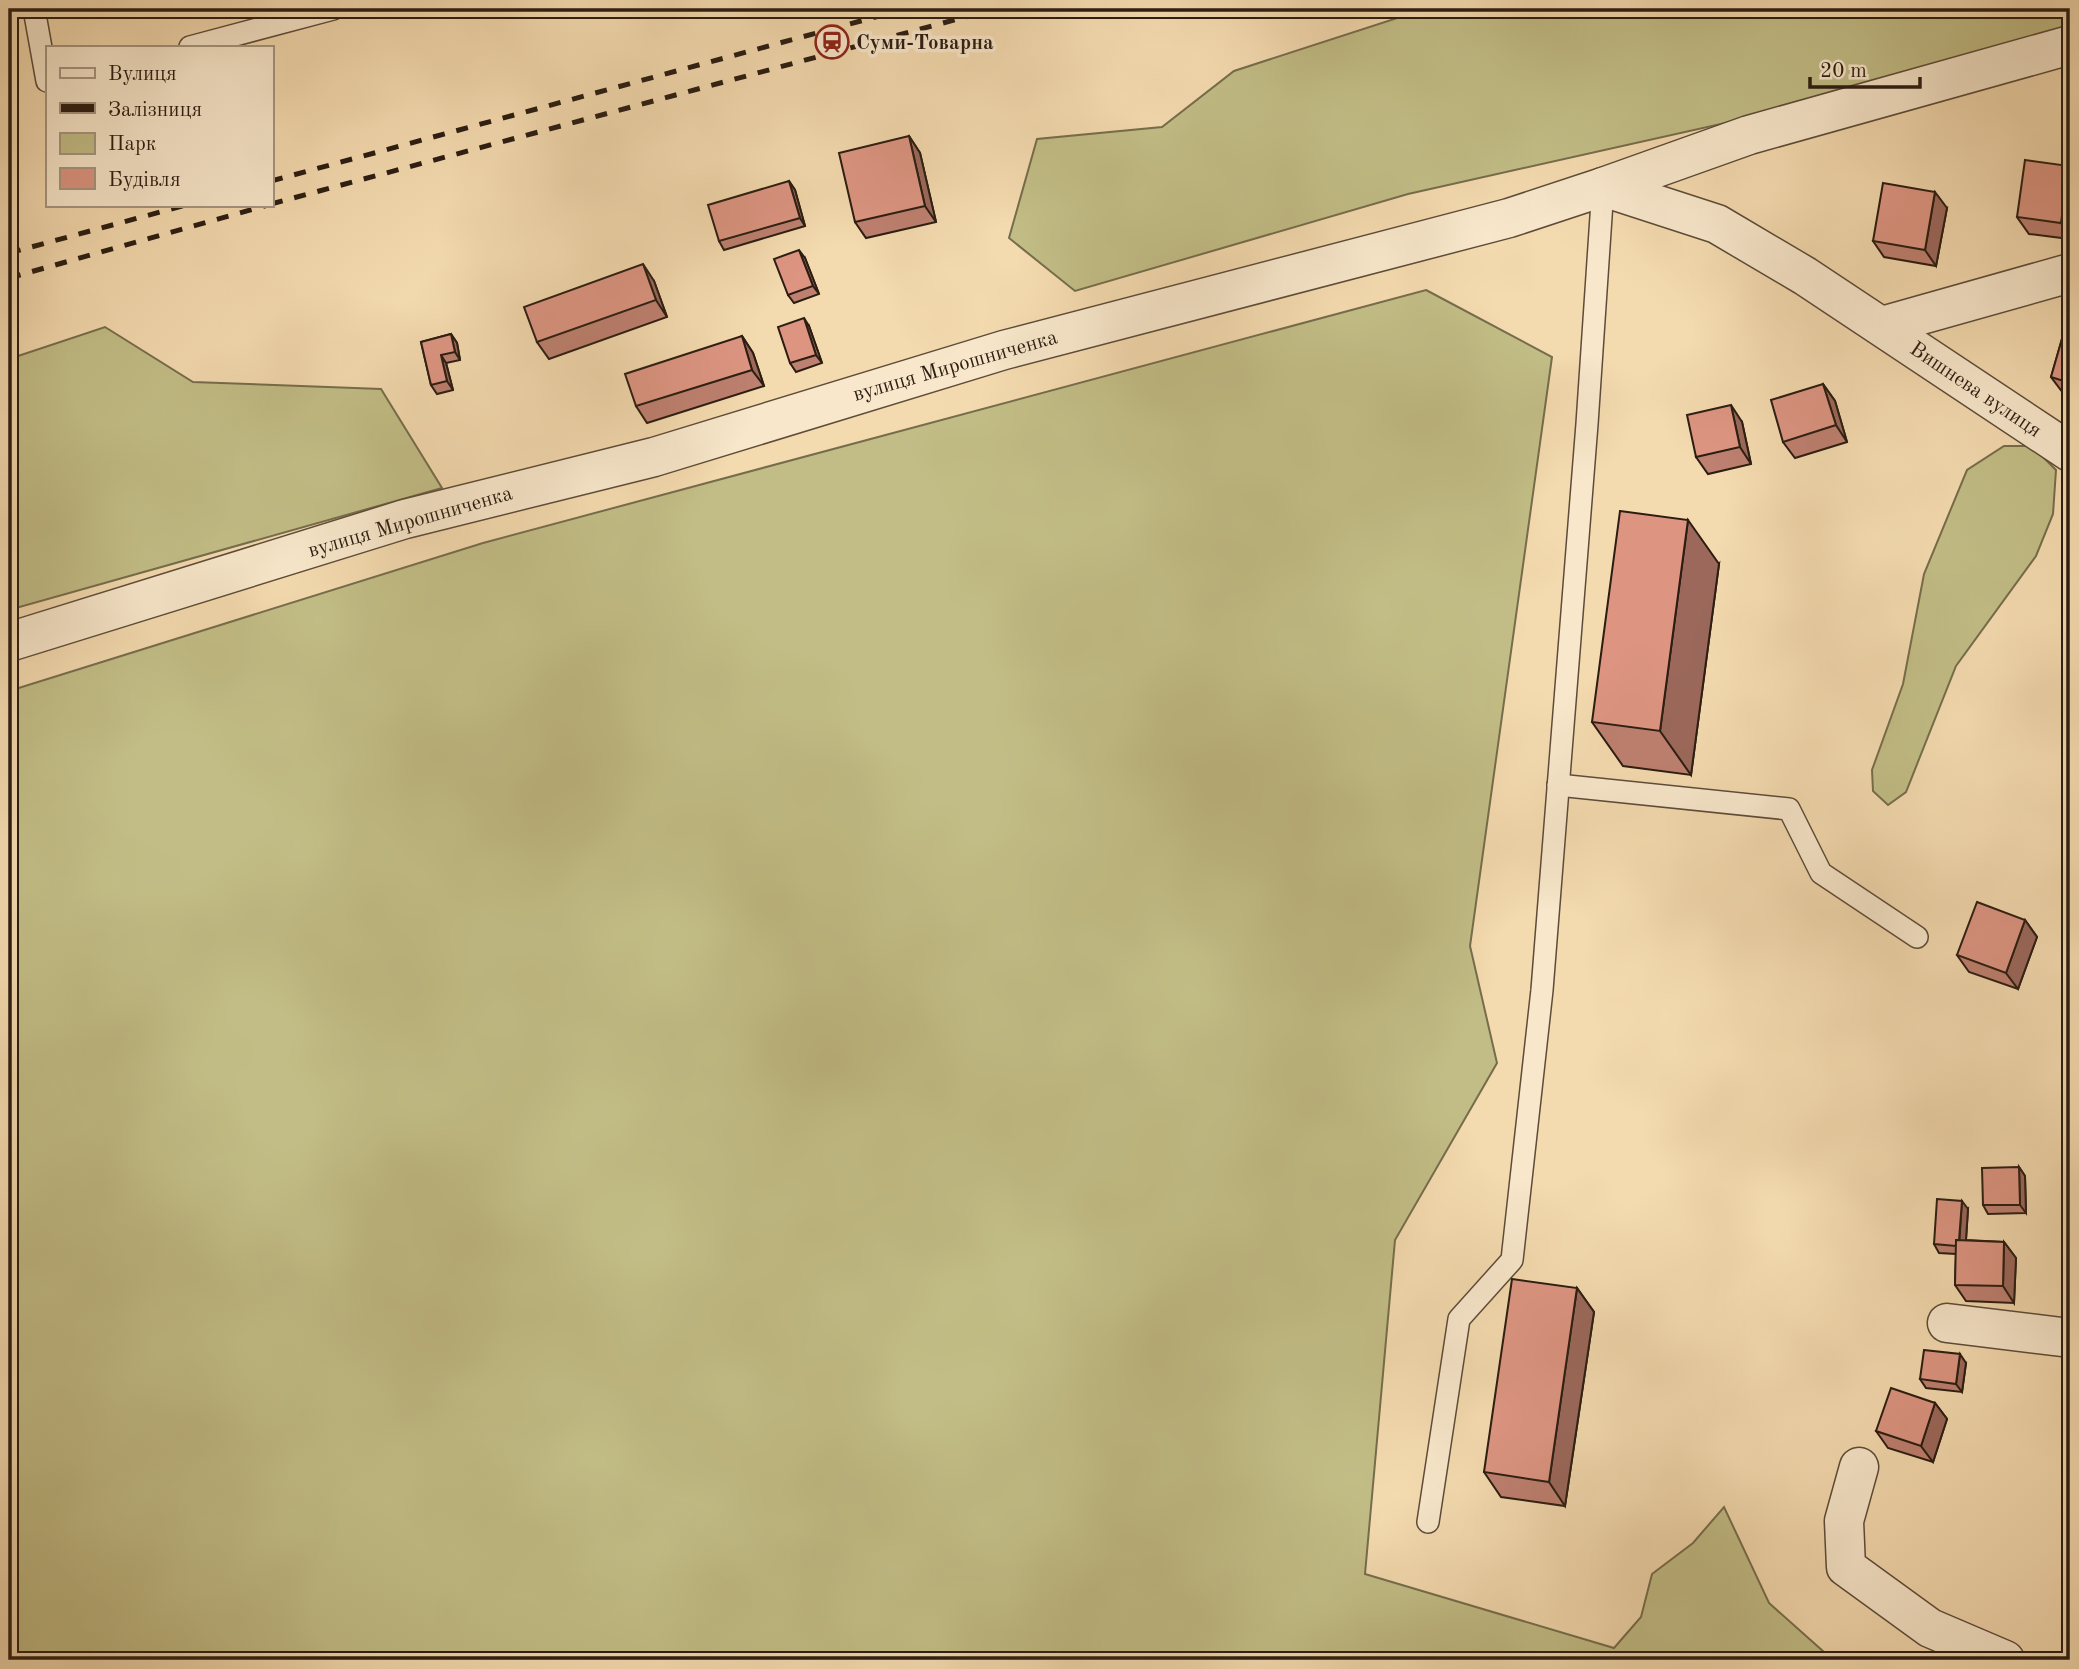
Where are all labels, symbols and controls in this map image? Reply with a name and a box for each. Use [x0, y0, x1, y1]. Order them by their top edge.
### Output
station icon: Суми-Товарна [813, 23, 851, 61]
place label: Суми-Товарна [856, 33, 994, 54]
legend [46, 46, 273, 206]
scale bar [1810, 46, 1920, 90]
text: 20 m [1820, 61, 1867, 82]
text: Вулиця [108, 64, 177, 85]
text: Залізниця [108, 100, 202, 121]
text: Парк [108, 134, 157, 155]
text: Будівля [108, 170, 181, 191]
street label: вулиця Мирошниченка [851, 327, 1060, 406]
street label: Вишнева вулиця [1906, 339, 2045, 442]
street label: вулиця Мирошниченка [306, 483, 515, 562]

